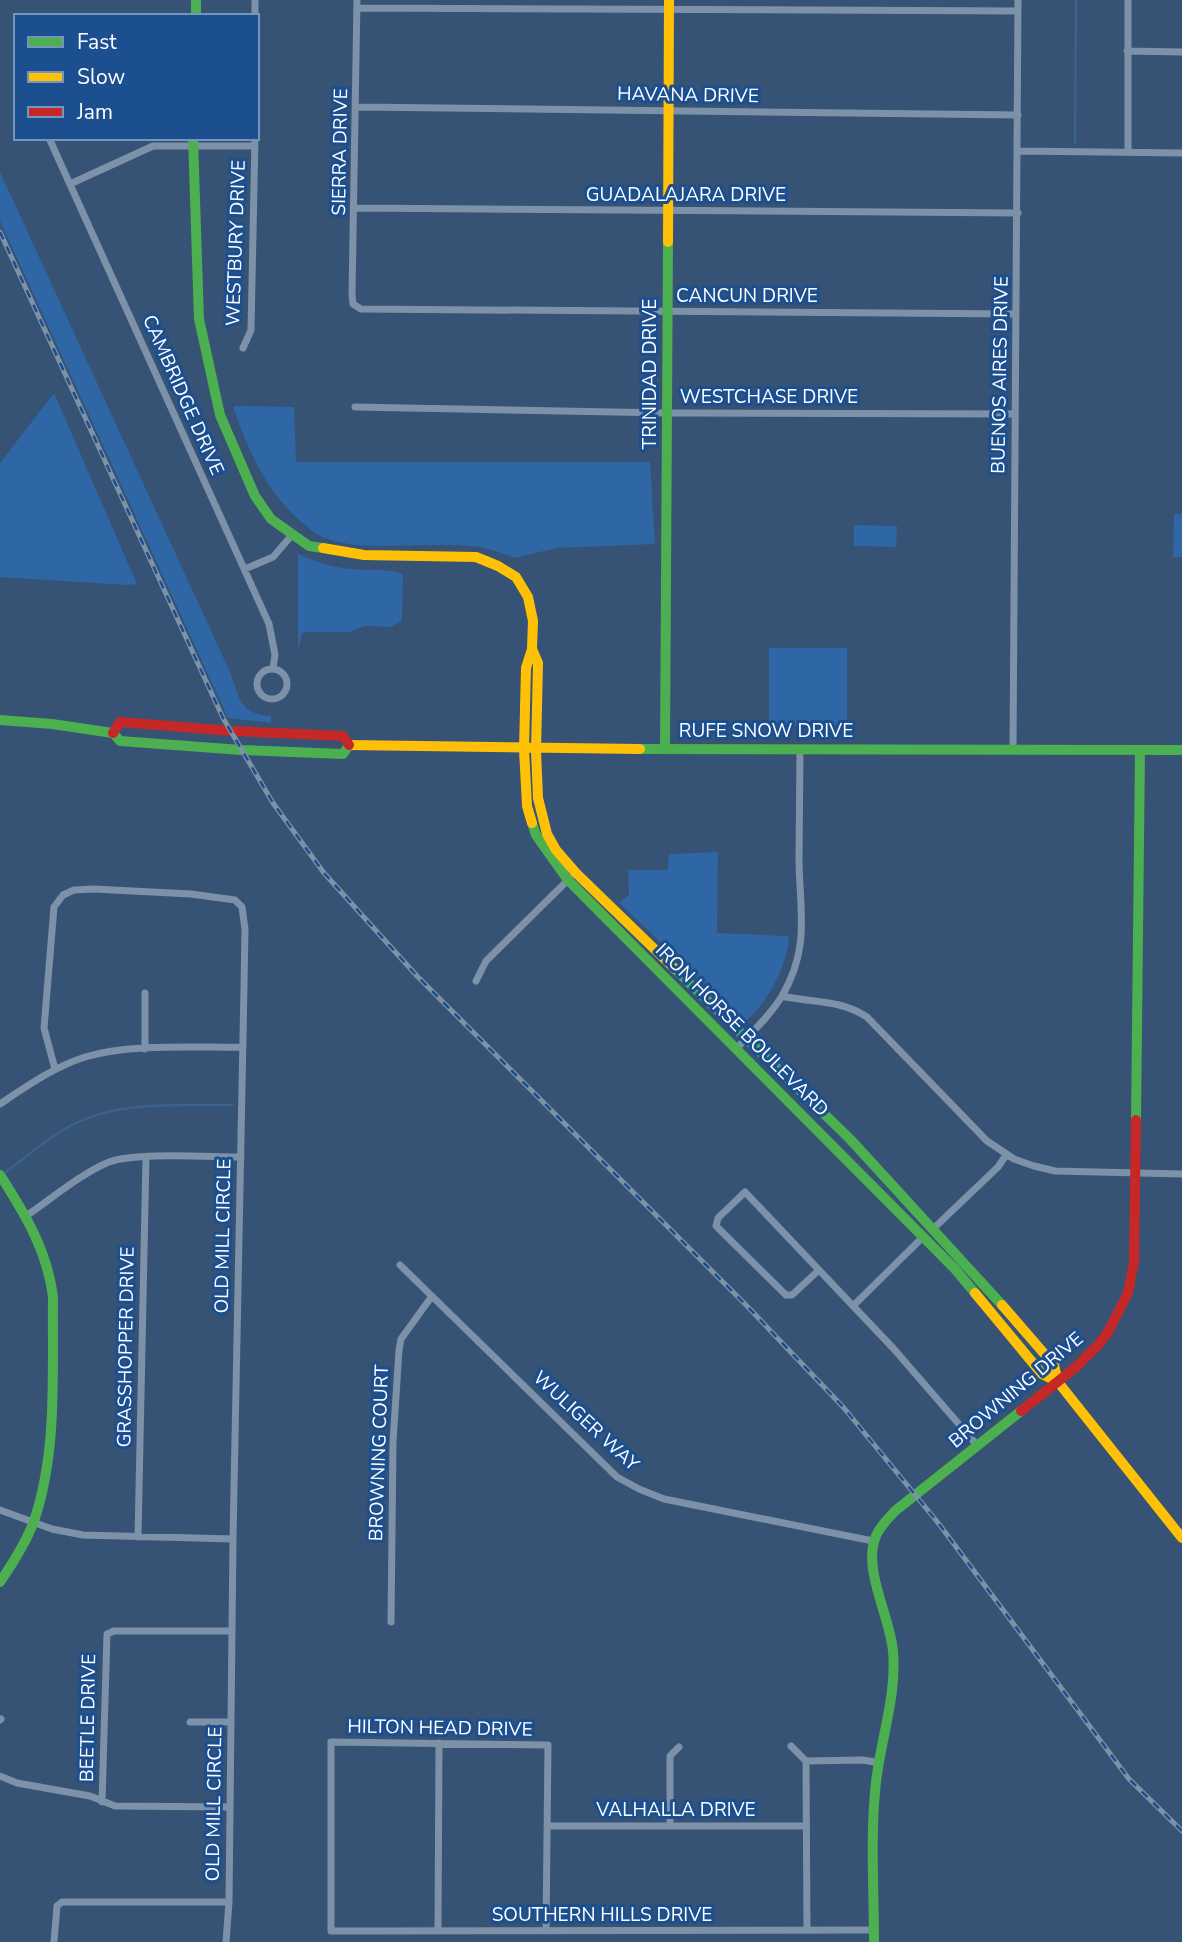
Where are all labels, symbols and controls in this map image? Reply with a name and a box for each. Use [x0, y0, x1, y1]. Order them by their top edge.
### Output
legend [14, 14, 259, 140]
text: Fast [77, 28, 117, 56]
text: Slow [77, 63, 126, 91]
street label: HAVANA DRIVE [617, 81, 759, 109]
street label: SIERRA DRIVE [326, 88, 354, 216]
text: Jam [76, 98, 113, 126]
street label: WESTBURY DRIVE [220, 160, 252, 326]
street label: GUADALAJARA DRIVE [586, 182, 786, 208]
street label: BUENOS AIRES DRIVE [985, 276, 1015, 474]
street label: CANCUN DRIVE [676, 283, 818, 309]
street label: TRINIDAD DRIVE [637, 299, 663, 449]
street label: CAMBRIDGE DRIVE [136, 311, 230, 479]
street label: WESTCHASE DRIVE [680, 384, 858, 410]
street label: RUFE SNOW DRIVE [679, 718, 853, 744]
street label: IRON HORSE BOULEVARD [650, 938, 834, 1122]
street label: OLD MILL CIRCLE [209, 1158, 237, 1314]
street label: GRASSHOPPER DRIVE [111, 1246, 141, 1448]
street label: BROWNING DRIVE [943, 1326, 1089, 1454]
street label: BROWNING COURT [363, 1364, 395, 1542]
street label: WULIGER WAY [527, 1365, 645, 1477]
street label: BEETLE DRIVE [74, 1654, 102, 1782]
street label: HILTON HEAD DRIVE [347, 1713, 533, 1743]
street label: OLD MILL CIRCLE [200, 1726, 228, 1882]
street label: VALHALLA DRIVE [595, 1797, 756, 1823]
street label: SOUTHERN HILLS DRIVE [492, 1902, 712, 1928]

